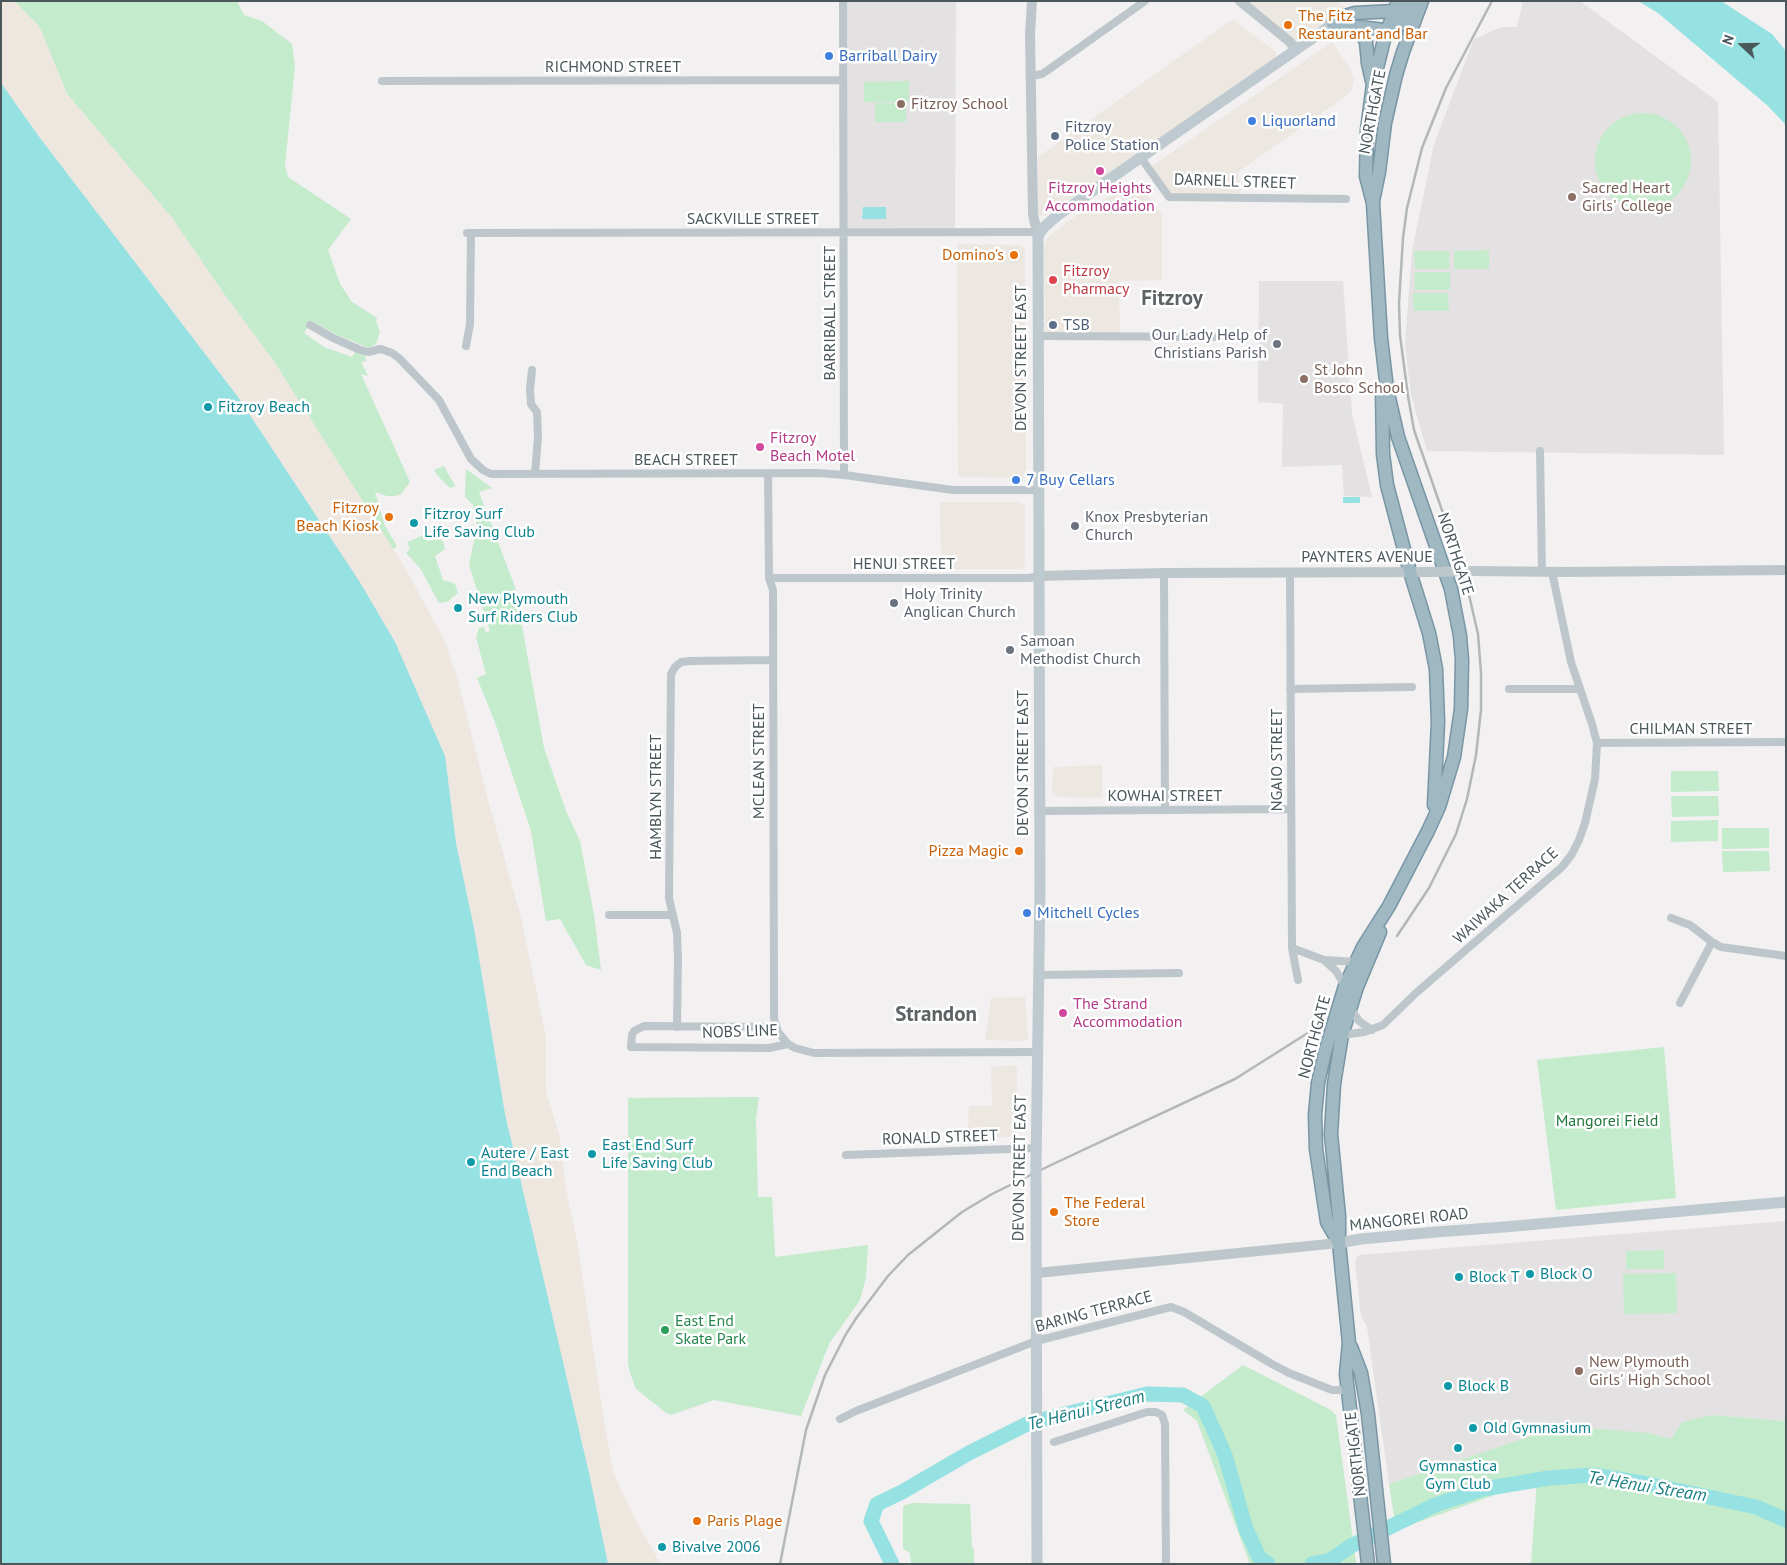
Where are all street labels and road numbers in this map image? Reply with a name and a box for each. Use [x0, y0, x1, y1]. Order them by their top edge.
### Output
street label: RICHMOND STREET [545, 57, 681, 77]
street label: NORTHGATE [1355, 68, 1391, 156]
street label: DARNELL STREET [1174, 170, 1296, 194]
street label: SACKVILLE STREET [687, 209, 819, 229]
street label: BARRIBALL STREET [820, 246, 840, 380]
street label: DEVON STREET EAST [1011, 285, 1031, 431]
street label: BEACH STREET [634, 450, 738, 470]
street label: NORTHGATE [1433, 510, 1477, 598]
street label: PAYNTERS AVENUE [1301, 547, 1433, 567]
street label: HENUI STREET [853, 554, 955, 574]
street label: DEVON STREET EAST [1013, 690, 1033, 836]
street label: MCLEAN STREET [749, 703, 769, 819]
street label: NGAIO STREET [1267, 709, 1287, 811]
street label: CHILMAN STREET [1630, 719, 1752, 739]
street label: HAMBLYN STREET [646, 734, 666, 860]
street label: KOWHAI STREET [1108, 786, 1222, 806]
street label: WAIWAKA TERRACE [1450, 844, 1562, 948]
street label: NORTHGATE [1295, 993, 1335, 1081]
street label: NOBS LINE [702, 1021, 778, 1043]
street label: DEVON STREET EAST [1009, 1095, 1031, 1241]
street label: RONALD STREET [882, 1126, 998, 1150]
street label: MANGOREI ROAD [1348, 1204, 1470, 1236]
street label: BARING TERRACE [1033, 1287, 1155, 1337]
street label: NORTHGATE [1341, 1410, 1371, 1498]

